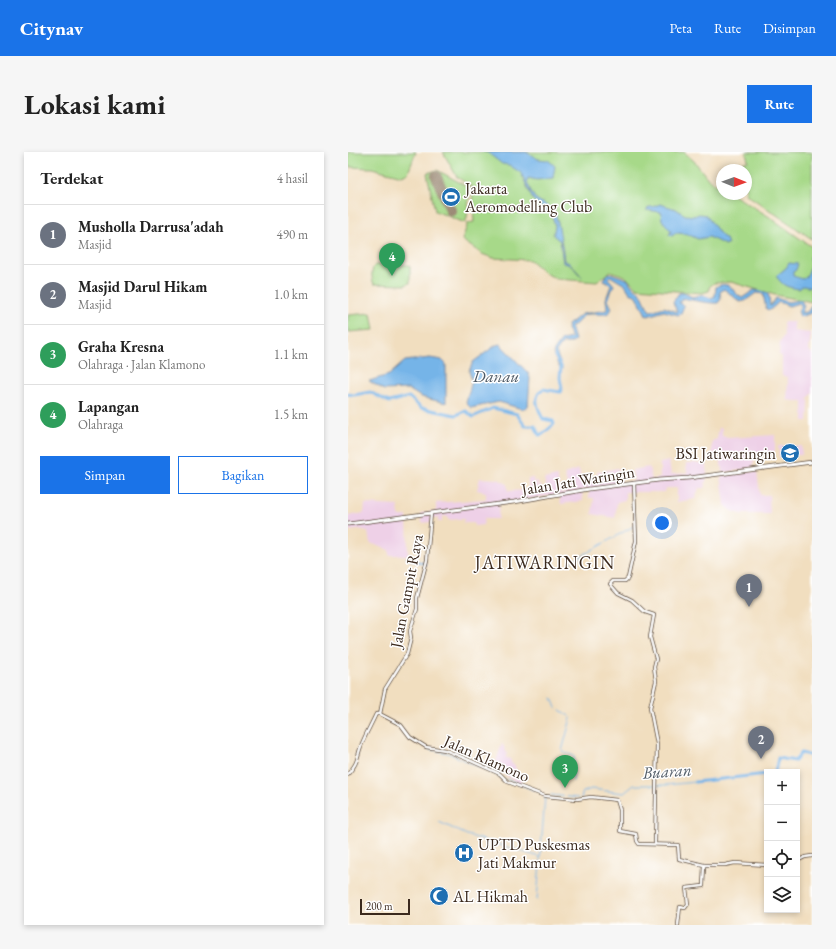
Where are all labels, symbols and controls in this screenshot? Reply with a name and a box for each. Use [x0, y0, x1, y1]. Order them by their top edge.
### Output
text: Citynav [20, 16, 83, 41]
text: Peta [670, 19, 692, 37]
text: Rute [714, 19, 741, 37]
text: Disimpan [763, 19, 816, 37]
button: Rute [747, 85, 812, 123]
text: Lokasi kami [24, 86, 165, 122]
north arrow [716, 164, 752, 200]
text: Terdekat [40, 167, 103, 189]
text: 4 hasil [277, 170, 308, 187]
place label: Jakarta Aeromodelling Club [463, 178, 592, 217]
sports icon: Jakarta Aeromodelling Club [440, 186, 462, 208]
text: Musholla Darrusa'adah [78, 217, 224, 236]
text: 1 [50, 226, 56, 243]
text: 490 m [277, 226, 308, 243]
text: Masjid [78, 236, 112, 253]
pin: 4 [379, 243, 405, 276]
text: Masjid Darul Hikam [78, 277, 207, 296]
text: 2 [50, 286, 56, 303]
text: 1.0 km [274, 286, 308, 303]
text: Masjid [78, 296, 112, 313]
text: Graha Kresna [78, 337, 164, 356]
text: 3 [50, 346, 56, 363]
text: 1.1 km [274, 346, 308, 363]
text: Olahraga · Jalan Klamono [78, 356, 205, 373]
water label: Danau [472, 365, 519, 387]
text: Lapangan [78, 397, 139, 416]
text: 4 [50, 406, 56, 423]
text: 1.5 km [274, 406, 308, 423]
text: Olahraga [78, 416, 123, 433]
school or university icon: BSI Jatiwaringin [779, 442, 801, 464]
place label: BSI Jatiwaringin [676, 443, 777, 464]
button: Simpan [40, 456, 170, 494]
button: Bagikan [178, 456, 308, 494]
street label: Jalan Jati Waringin [518, 461, 637, 500]
your location [652, 513, 672, 533]
street label: Jalan Gampit Raya [385, 532, 428, 652]
district label: JATIWARINGIN [473, 551, 615, 574]
pin: 1 [736, 574, 762, 607]
pin: 2 [748, 726, 774, 759]
street label: Jalan Klamono [439, 729, 533, 787]
pin: 3 [552, 755, 578, 788]
water label: Buaran [641, 758, 692, 784]
map controls [764, 769, 800, 913]
button: + [764, 769, 800, 805]
button: − [764, 805, 800, 841]
place label: UPTD Puskesmas Jati Makmur [476, 834, 590, 873]
button: locate [764, 841, 800, 877]
hospital icon: UPTD Puskesmas Jati Makmur [453, 842, 475, 864]
button: layers [764, 877, 800, 913]
mosque icon: AL Hikmah [428, 885, 450, 907]
place label: AL Hikmah [452, 886, 528, 907]
scale bar [360, 897, 410, 916]
text: 200 m [366, 899, 393, 913]

